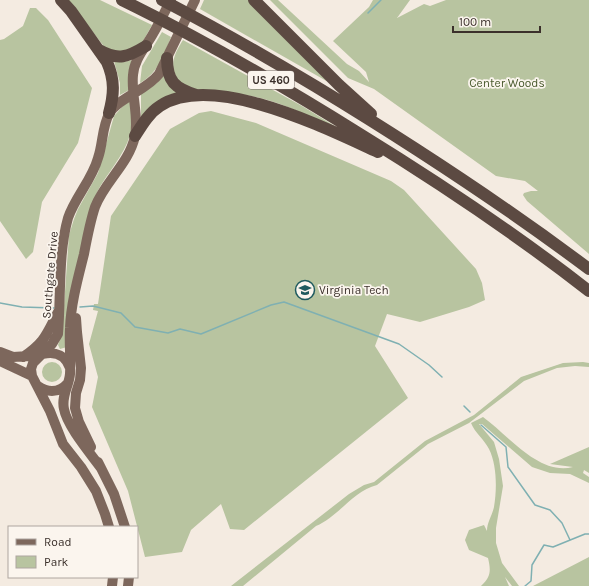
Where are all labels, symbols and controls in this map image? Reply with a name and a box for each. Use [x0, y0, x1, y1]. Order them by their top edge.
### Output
scale bar [453, 8, 540, 34]
text: 100 m [459, 15, 491, 29]
road number: US 460 [248, 71, 294, 89]
park label: Center Woods [469, 76, 545, 90]
street label: Southgate Drive [39, 231, 61, 319]
school or university icon: Virginia Tech [294, 279, 316, 301]
place label: Virginia Tech [319, 283, 389, 297]
legend [8, 526, 138, 578]
text: Road [44, 535, 72, 549]
text: Park [44, 555, 69, 569]

